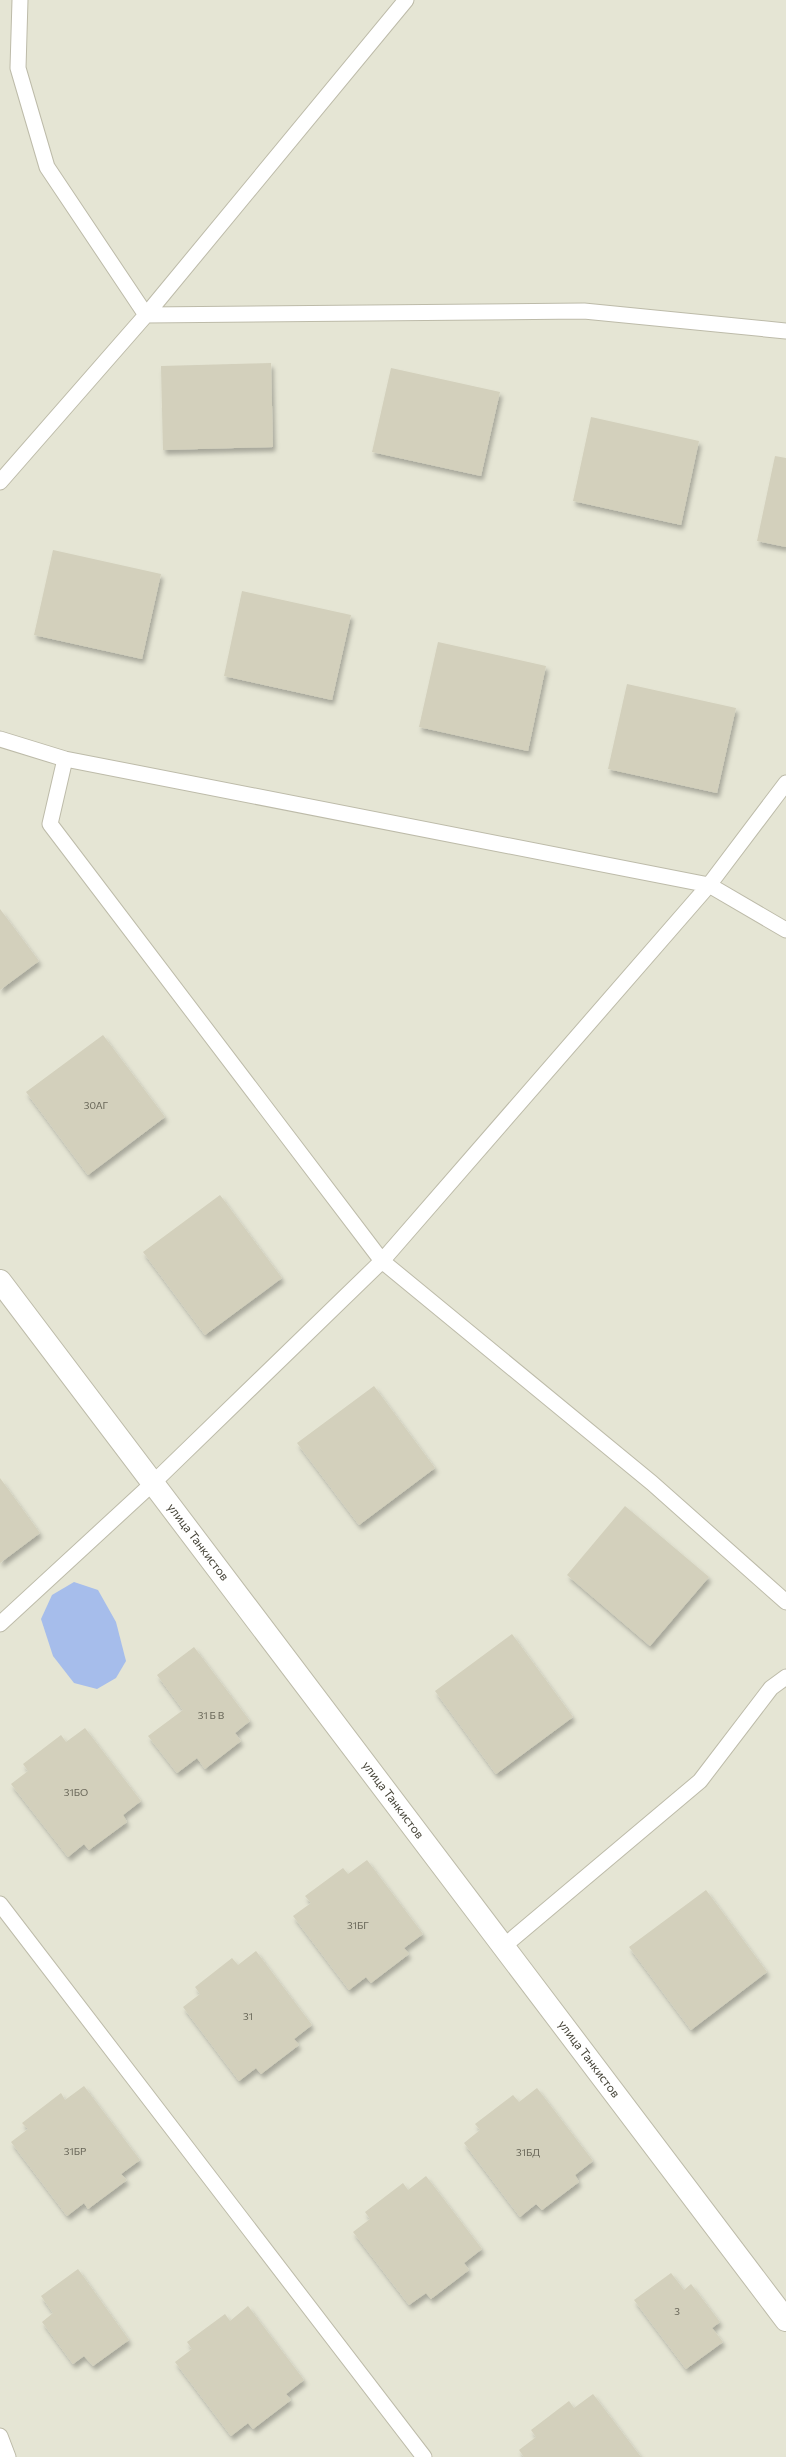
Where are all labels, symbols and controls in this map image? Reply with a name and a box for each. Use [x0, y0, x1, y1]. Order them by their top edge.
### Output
house number: 30АГ [84, 1099, 109, 1111]
street label: улица Танкистов [165, 1500, 232, 1583]
house number: 31 Б В [198, 1709, 225, 1721]
street label: улица Танкистов [360, 1758, 427, 1841]
house number: 31БО [64, 1786, 88, 1798]
house number: 31БГ [347, 1919, 369, 1931]
house number: 31 [243, 2010, 253, 2022]
street label: улица Танкистов [556, 2017, 623, 2100]
house number: 31БР [64, 2145, 86, 2157]
house number: 31БД [516, 2146, 540, 2158]
house number: 3 [674, 2305, 680, 2317]

